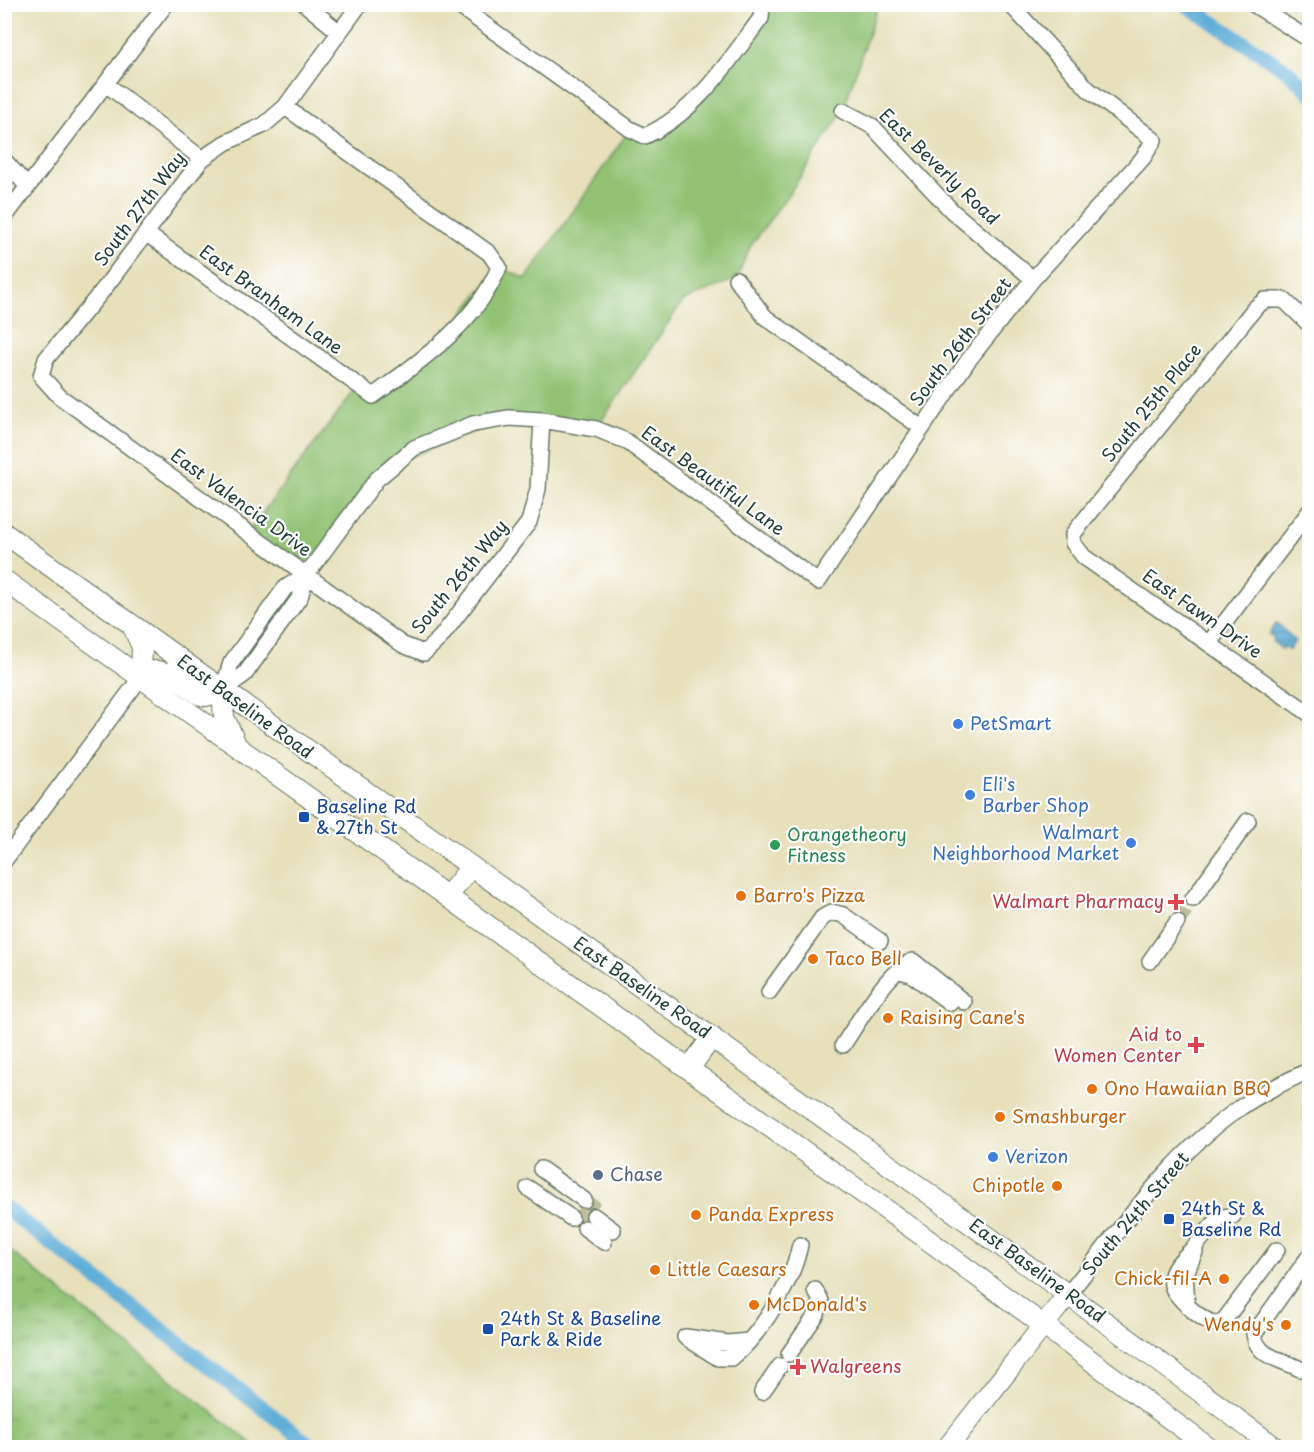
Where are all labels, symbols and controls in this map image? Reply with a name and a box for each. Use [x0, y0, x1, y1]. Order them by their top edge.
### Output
street label: East Beverly Road [874, 101, 1006, 230]
street label: South 27th Way [87, 145, 191, 271]
street label: East Branham Lane [195, 237, 349, 360]
street label: South 26th Street [902, 271, 1017, 411]
street label: South 25th Place [1095, 337, 1207, 467]
street label: East Beautiful Lane [636, 418, 791, 541]
street label: East Valencia Drive [166, 441, 318, 562]
street label: South 26th Way [404, 513, 514, 639]
street label: East Fawn Drive [1138, 561, 1268, 664]
street label: East Baseline Road [172, 647, 320, 764]
place label: PetSmart [970, 709, 1051, 736]
marker: PetSmart [951, 717, 965, 731]
place label: Eli's Barber Shop [982, 770, 1089, 818]
marker: Eli's Barber Shop [963, 788, 977, 802]
place label: Baseline Rd & 27th St [316, 792, 416, 840]
marker: Baseline Rd & 27th St [297, 810, 311, 824]
place label: Walmart Neighborhood Market [932, 818, 1119, 866]
place label: Orangetheory Fitness [787, 820, 907, 868]
marker: Walmart Neighborhood Market [1124, 836, 1138, 850]
marker: Orangetheory Fitness [768, 838, 782, 852]
place label: Barro's Pizza [753, 881, 866, 908]
place label: Walmart Pharmacy [992, 887, 1164, 914]
marker: Barro's Pizza [734, 889, 748, 903]
marker: Walmart Pharmacy [1169, 895, 1183, 909]
street label: East Baseline Road [569, 929, 717, 1044]
place label: Taco Bell [825, 944, 902, 971]
marker: Taco Bell [806, 952, 820, 966]
place label: Raising Cane's [900, 1003, 1025, 1030]
marker: Raising Cane's [881, 1011, 895, 1025]
place label: Aid to Women Center [1054, 1020, 1183, 1068]
marker: Aid to Women Center [1187, 1036, 1205, 1054]
place label: Ono Hawaiian BBQ [1104, 1074, 1271, 1101]
marker: Ono Hawaiian BBQ [1085, 1082, 1099, 1096]
place label: Smashburger [1012, 1102, 1127, 1129]
marker: Smashburger [993, 1110, 1007, 1124]
place label: Verizon [1005, 1142, 1068, 1169]
street label: South 24th Street [1075, 1145, 1195, 1281]
marker: Verizon [986, 1150, 1000, 1164]
place label: Chase [610, 1160, 663, 1187]
marker: Chase [591, 1168, 605, 1182]
place label: Chipotle [972, 1171, 1045, 1198]
marker: Chipotle [1050, 1179, 1064, 1193]
place label: 24th St & Baseline Rd [1181, 1194, 1281, 1242]
place label: Panda Express [708, 1200, 834, 1227]
marker: Panda Express [689, 1208, 703, 1222]
street label: East Baseline Road [964, 1211, 1112, 1328]
marker: 24th St & Baseline Rd [1162, 1212, 1176, 1226]
place label: Little Caesars [667, 1255, 787, 1282]
marker: Little Caesars [648, 1263, 662, 1277]
place label: Chick-fil-A [1114, 1264, 1212, 1291]
marker: Chick-fil-A [1217, 1272, 1231, 1286]
place label: McDonald's [766, 1290, 867, 1317]
marker: McDonald's [747, 1298, 761, 1312]
place label: 24th St & Baseline Park & Ride [500, 1304, 661, 1352]
place label: Wendy's [1204, 1310, 1274, 1337]
marker: Wendy's [1279, 1318, 1293, 1332]
marker: 24th St & Baseline Park & Ride [481, 1322, 495, 1336]
place label: Walgreens [810, 1352, 901, 1379]
marker: Walgreens [791, 1360, 805, 1374]

